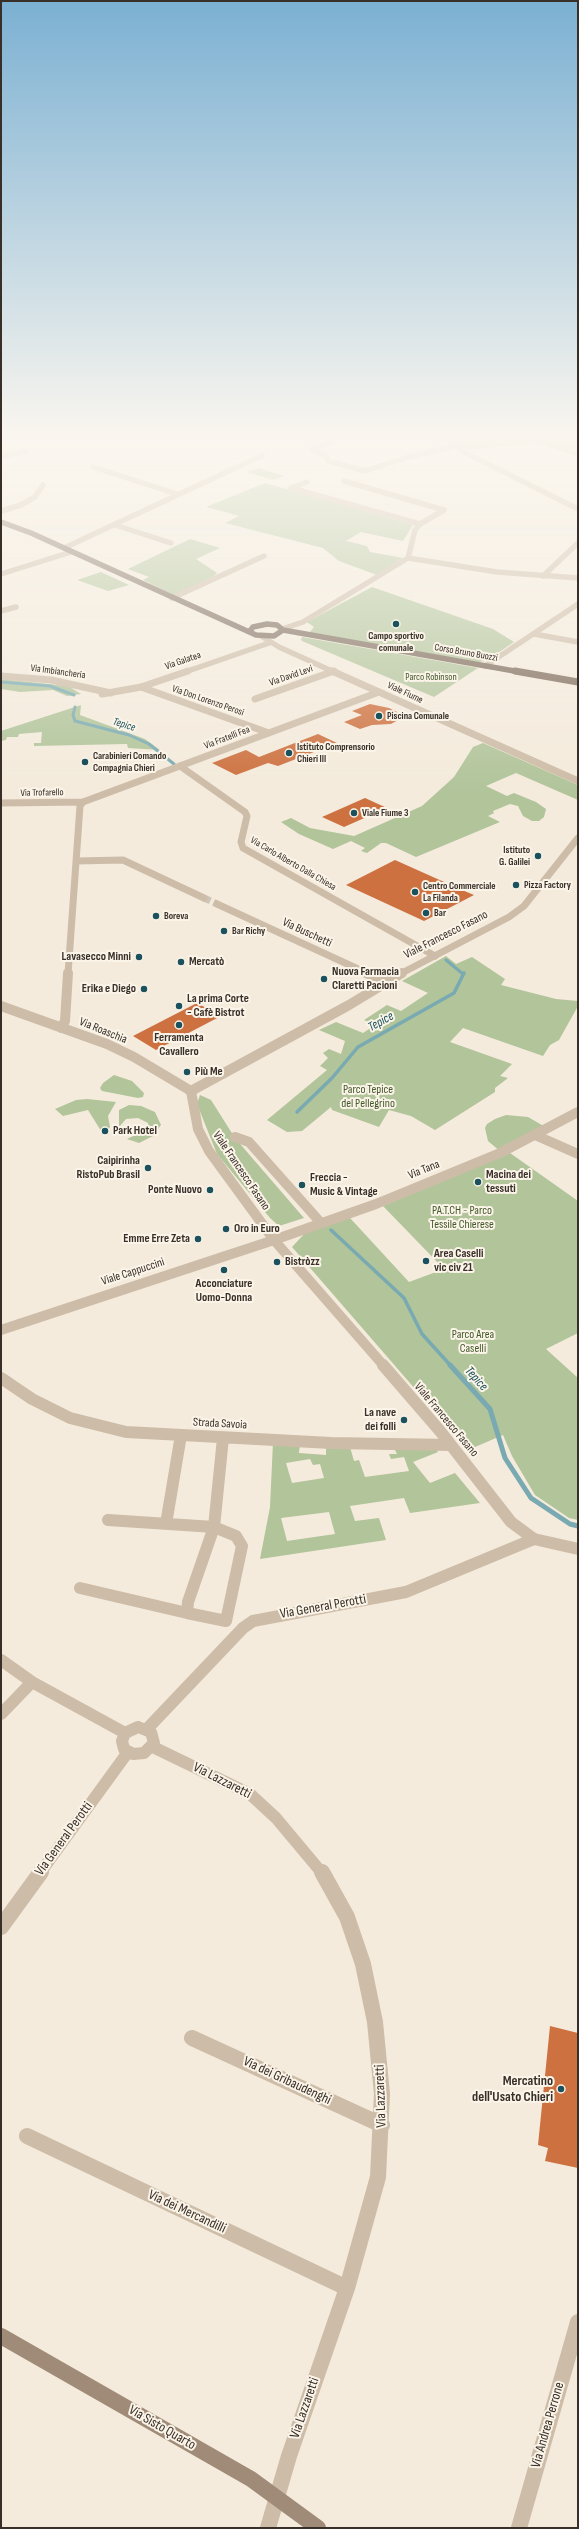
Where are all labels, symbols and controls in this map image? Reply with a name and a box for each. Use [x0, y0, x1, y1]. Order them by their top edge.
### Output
marker: Campo sportivo comunale [391, 619, 401, 629]
place label: Campo sportivo comunale [368, 630, 424, 654]
street label: Corso Bruno Buozzi [433, 642, 499, 664]
street label: Via Galatea [163, 649, 203, 673]
street label: Via Imbiancheria [30, 662, 86, 682]
street label: Via David Levi [268, 663, 314, 689]
park label: Parco Robinson [405, 671, 457, 683]
street label: Viale Fiume [385, 680, 425, 706]
street label: Via Don Lorenzo Perosi [170, 683, 246, 719]
place label: Piscina Comunale [387, 710, 449, 722]
marker: Piscina Comunale [374, 711, 384, 721]
water label: Tepice [111, 715, 137, 735]
street label: Via Fratelli Fea [202, 724, 252, 752]
place label: Istituto Comprensorio Chieri III [297, 741, 375, 764]
marker: Istituto Comprensorio Chieri III [284, 748, 294, 758]
place label: Carabinieri Comando Compagnia Chieri [93, 750, 166, 774]
marker: Carabinieri Comando Compagnia Chieri [80, 757, 90, 767]
street label: Via Trofarello [20, 787, 64, 799]
place label: Viale Fiume 3 [362, 807, 408, 819]
marker: Viale Fiume 3 [349, 808, 359, 818]
street label: Via Carlo Alberto Dalla Chiesa [248, 835, 338, 893]
place label: Istituto G. Galilei [499, 844, 530, 868]
marker: Istituto G. Galilei [533, 851, 543, 861]
place label: Pizza Factory [524, 879, 571, 891]
place label: Centro Commerciale La Filanda [423, 880, 496, 904]
marker: Pizza Factory [511, 880, 521, 890]
marker: Centro Commerciale La Filanda [410, 887, 420, 897]
place label: Bar [434, 907, 446, 919]
street label: Viale Francesco Fasano [402, 908, 490, 962]
marker: Bar [421, 908, 431, 918]
place label: Boreva [164, 910, 188, 922]
marker: Boreva [151, 911, 161, 921]
street label: Via Buschetti [280, 915, 334, 951]
place label: Bar Richy [232, 925, 265, 937]
marker: Bar Richy [219, 926, 229, 936]
place label: Lavasecco Minni [62, 950, 131, 964]
marker: Lavasecco Minni [134, 952, 144, 962]
place label: Mercatò [189, 955, 224, 969]
marker: Mercatò [176, 957, 186, 967]
place label: Nuova Farmacia Claretti Pacioni [332, 965, 399, 993]
marker: Nuova Farmacia Claretti Pacioni [319, 974, 329, 984]
place label: Erika e Diego [82, 982, 136, 996]
marker: Erika e Diego [139, 984, 149, 994]
place label: La prima Corte - Cafè Bistrot [187, 992, 249, 1020]
marker: La prima Corte - Cafè Bistrot [174, 1001, 184, 1011]
water label: Tepice [365, 1009, 397, 1035]
street label: Via Roaschia [77, 1015, 129, 1047]
marker: Ferramenta Cavallero [174, 1020, 184, 1030]
place label: Ferramenta Cavallero [154, 1031, 204, 1059]
place label: Più Me [195, 1065, 223, 1079]
marker: Più Me [182, 1067, 192, 1077]
park label: Parco Tepice del Pellegrino [341, 1083, 395, 1111]
place label: Park Hotel [113, 1124, 157, 1138]
marker: Park Hotel [100, 1126, 110, 1136]
street label: Viale Francesco Fasano [209, 1129, 273, 1213]
place label: Caipirinha RistoPub Brasil [77, 1154, 140, 1182]
street label: Via Tana [406, 1157, 442, 1183]
marker: Caipirinha RistoPub Brasil [143, 1163, 153, 1173]
place label: Macina dei tessuti [486, 1168, 531, 1196]
place label: Freccia - Music & Vintage [310, 1171, 378, 1199]
marker: Macina dei tessuti [473, 1177, 483, 1187]
marker: Freccia - Music & Vintage [297, 1180, 307, 1190]
place label: Ponte Nuovo [148, 1183, 202, 1197]
marker: Ponte Nuovo [205, 1185, 215, 1195]
park label: PA.T.CH - Parco Tessile Chierese [430, 1204, 494, 1232]
place label: Oro in Euro [234, 1222, 280, 1236]
marker: Oro in Euro [221, 1224, 231, 1234]
place label: Emme Erre Zeta [123, 1232, 190, 1246]
marker: Emme Erre Zeta [193, 1234, 203, 1244]
place label: Area Caselli vic civ 21 [434, 1247, 483, 1275]
street label: Viale Cappuccini [100, 1255, 166, 1289]
place label: Bistròzz [285, 1255, 320, 1269]
marker: Area Caselli vic civ 21 [421, 1256, 431, 1266]
marker: Bistròzz [272, 1257, 282, 1267]
marker: Acconciature Uomo-Donna [219, 1265, 229, 1275]
place label: Acconciature Uomo-Donna [196, 1277, 252, 1305]
park label: Parco Area Caselli [452, 1328, 494, 1356]
water label: Tepice [461, 1364, 491, 1394]
street label: Viale Francesco Fasano [411, 1380, 481, 1460]
place label: La nave dei folli [364, 1406, 396, 1434]
street label: Strada Savoia [193, 1415, 247, 1433]
marker: La nave dei folli [399, 1415, 409, 1425]
street label: Via General Perotti [279, 1591, 367, 1623]
street label: Via Lazzaretti [190, 1759, 254, 1803]
street label: Via General Perotti [32, 1799, 96, 1879]
street label: Via dei Gribaudenghi [240, 2053, 334, 2109]
street label: Via Lazzaretti [372, 2064, 390, 2128]
place label: Mercatino dell'Usato Chieri [472, 2073, 553, 2106]
marker: Mercatino dell'Usato Chieri [556, 2084, 566, 2094]
street label: Via dei Mercandilli [145, 2187, 229, 2237]
street label: Via Lazzaretti [287, 2375, 323, 2441]
street label: Via Andrea Perrone [528, 2380, 568, 2470]
street label: Via Sisto Quarto [125, 2402, 199, 2454]

